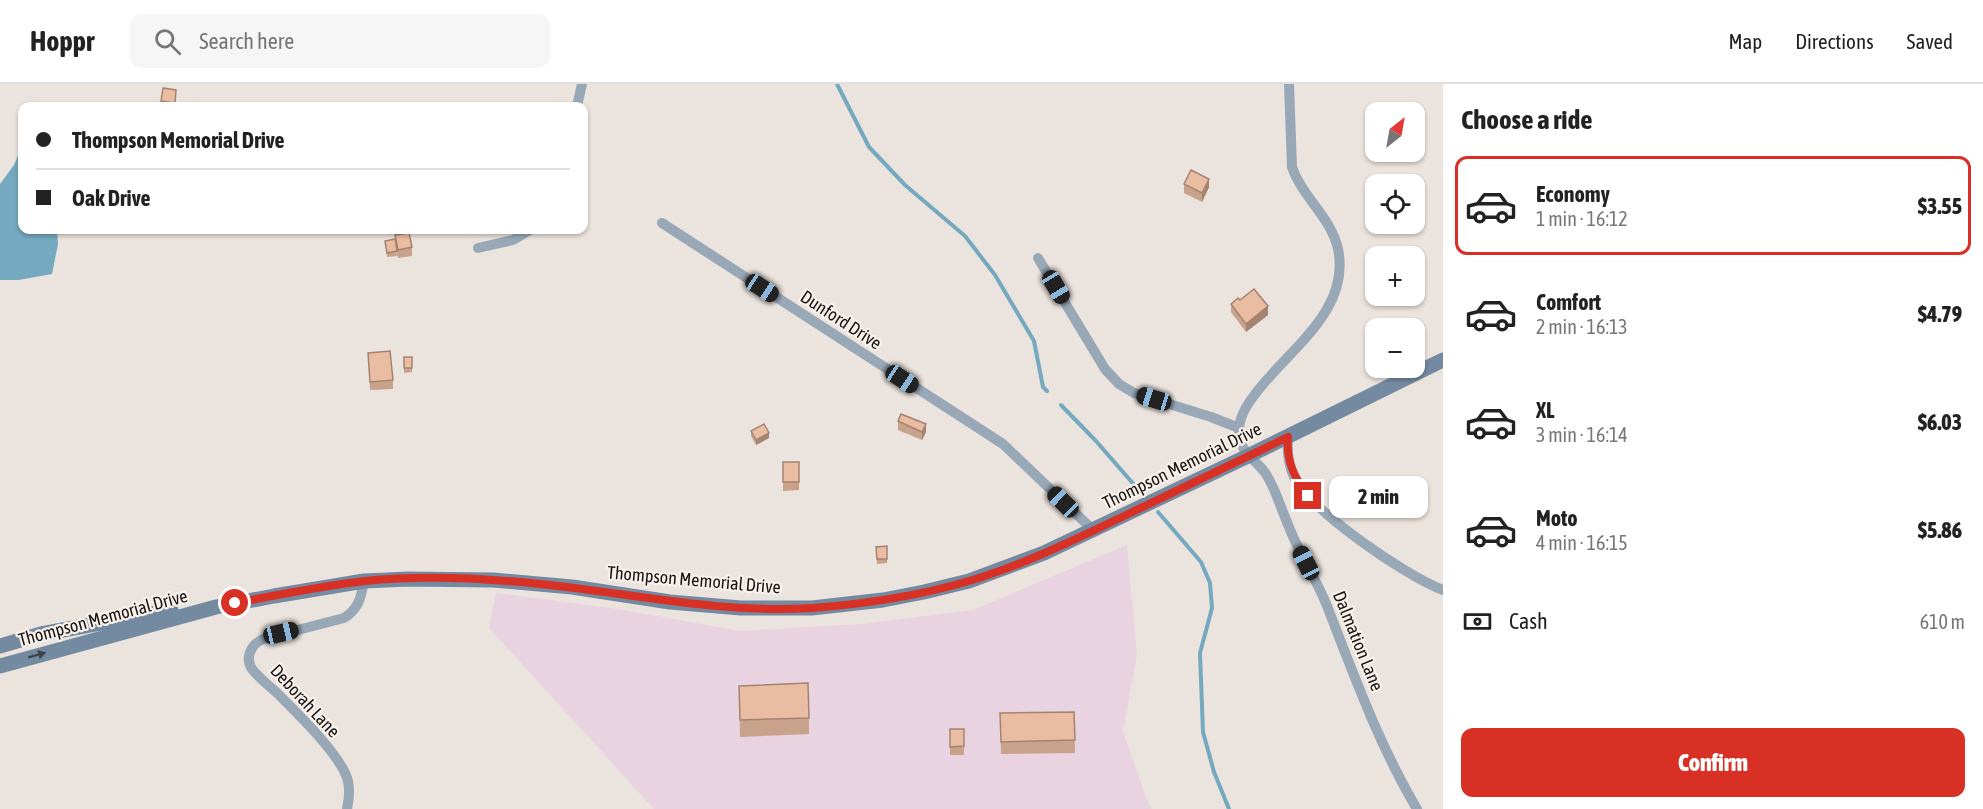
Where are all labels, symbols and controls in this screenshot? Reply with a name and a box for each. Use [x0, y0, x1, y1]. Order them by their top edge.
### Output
search box [130, 14, 550, 68]
text: Hoppr [30, 25, 94, 57]
icon: search [151, 25, 184, 58]
text: Search here [199, 28, 294, 54]
text: Map [1728, 29, 1762, 53]
text: Directions [1795, 29, 1874, 53]
text: Saved [1907, 29, 1953, 53]
north arrow [1365, 102, 1425, 162]
map controls [1365, 102, 1425, 378]
text: Choose a ride [1461, 104, 1593, 135]
text: Thompson Memorial Drive [72, 127, 285, 153]
button: locate [1365, 174, 1425, 234]
icon: car [1464, 179, 1518, 233]
text: Economy [1536, 181, 1610, 207]
text: Oak Drive [72, 185, 150, 211]
text: $3.55 [1918, 193, 1962, 219]
text: 1 min · 16:12 [1536, 207, 1628, 230]
button: + [1365, 246, 1425, 306]
car [1039, 267, 1073, 307]
car [742, 271, 782, 305]
street label: Dunford Drive [797, 286, 886, 353]
icon: car [1464, 287, 1518, 341]
text: Comfort [1536, 289, 1601, 315]
text: $4.79 [1918, 301, 1962, 327]
text: 2 min · 16:13 [1536, 315, 1628, 338]
button: − [1365, 318, 1425, 378]
car [882, 362, 922, 396]
car [1134, 385, 1174, 413]
icon: car [1464, 395, 1518, 449]
text: XL [1536, 397, 1554, 423]
text: $6.03 [1918, 409, 1962, 435]
street label: Thompson Memorial Drive [1099, 418, 1265, 513]
text: 3 min · 16:14 [1536, 423, 1628, 446]
callout: 2 min [1329, 475, 1428, 517]
route end [1294, 482, 1321, 509]
car [1044, 483, 1082, 521]
text: 2 min [1358, 485, 1399, 508]
icon: car [1464, 503, 1518, 557]
text: Moto [1536, 505, 1578, 531]
text: $5.86 [1918, 517, 1962, 543]
text: 4 min · 16:15 [1536, 531, 1628, 554]
car [1290, 543, 1322, 583]
street label: Thompson Memorial Drive [607, 561, 782, 598]
street label: Thompson Memorial Drive [16, 585, 190, 650]
street label: Dalmation Lane [1329, 588, 1388, 694]
route start [221, 589, 248, 616]
icon: cash [1461, 605, 1494, 638]
text: Cash [1509, 608, 1548, 634]
text: 610 m [1920, 610, 1965, 633]
car [261, 620, 301, 646]
one-way arrow [29, 650, 47, 659]
street label: Deborah Lane [266, 660, 344, 741]
button: Confirm [1461, 728, 1965, 797]

